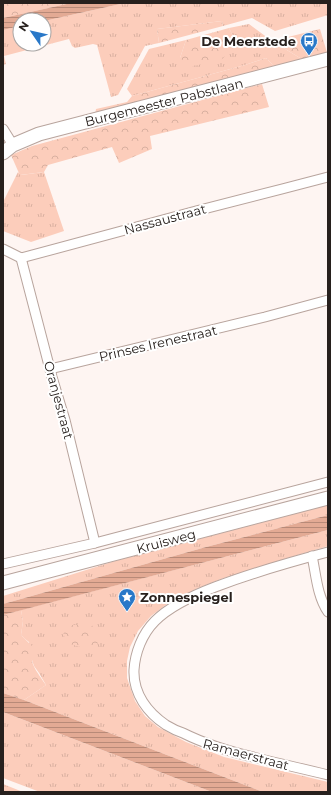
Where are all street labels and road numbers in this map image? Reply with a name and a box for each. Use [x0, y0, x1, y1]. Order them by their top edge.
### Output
street label: Burgemeester Pabstlaan [83, 75, 245, 129]
street label: Nassaustraat [122, 200, 208, 238]
street label: Prinses Irenestraat [97, 322, 219, 364]
street label: Oranjestraat [41, 359, 77, 441]
street label: Kruisweg [135, 525, 197, 557]
street label: Ramaerstraat [201, 735, 291, 773]

